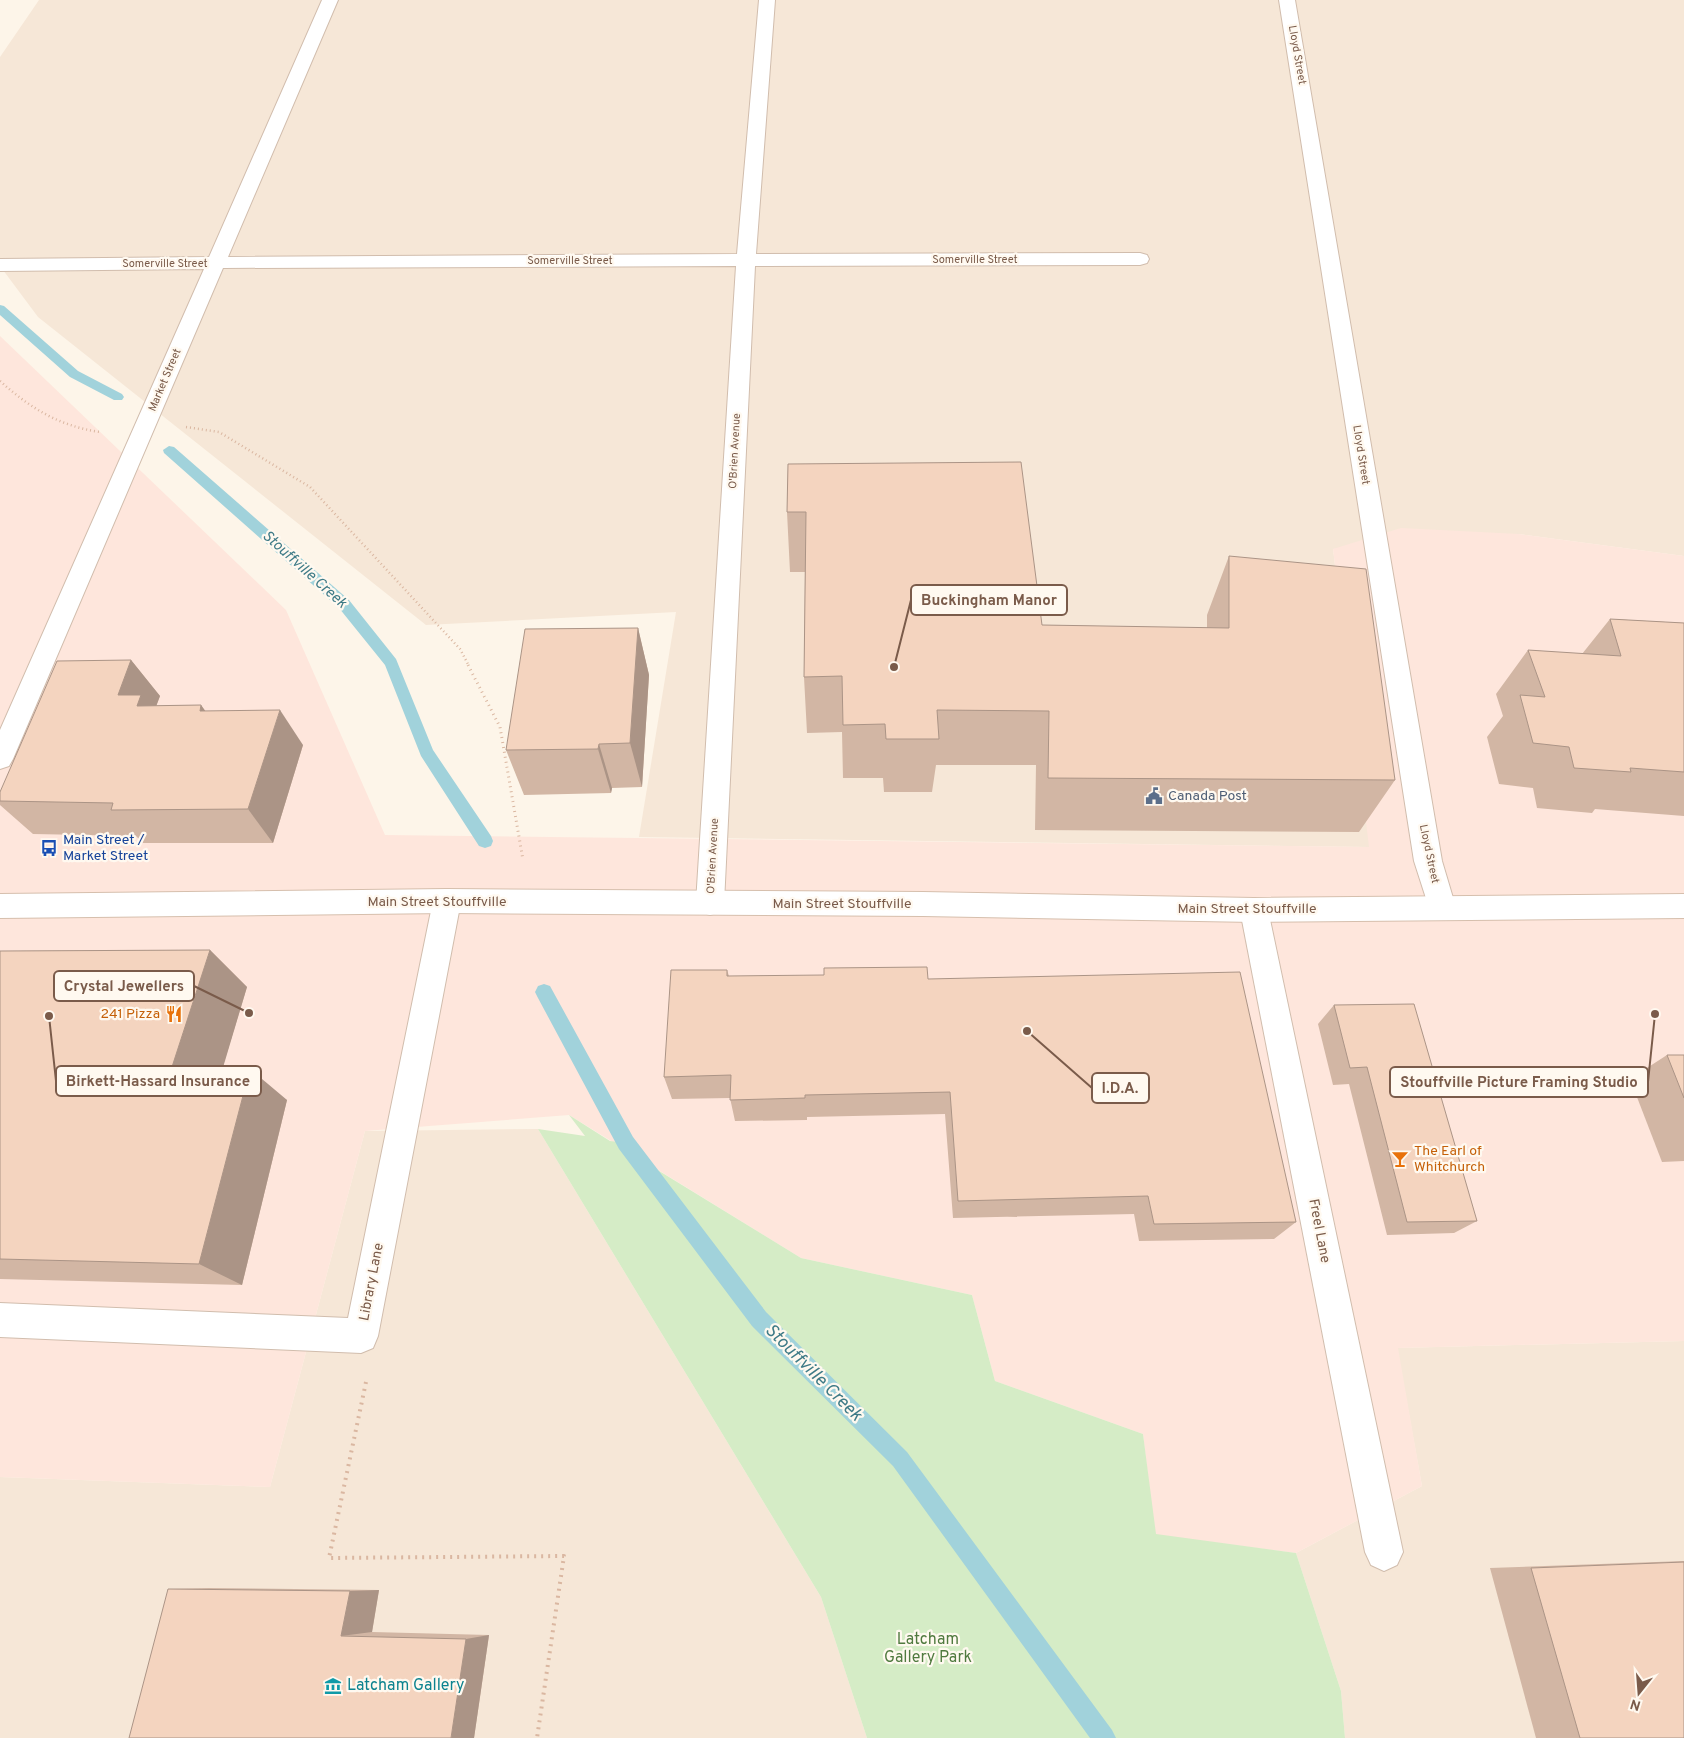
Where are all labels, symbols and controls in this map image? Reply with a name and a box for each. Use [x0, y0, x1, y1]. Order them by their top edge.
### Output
street label: Lloyd Street [1285, 24, 1309, 86]
street label: Somerville Street [932, 253, 1018, 267]
street label: Somerville Street [527, 254, 613, 268]
street label: Somerville Street [122, 257, 208, 271]
street label: Market Street [145, 346, 185, 414]
street label: O'Brien Avenue [726, 413, 744, 489]
street label: Lloyd Street [1349, 424, 1373, 486]
water label: Stouffville Creek [258, 527, 351, 613]
callout: Buckingham Manor [911, 585, 1067, 615]
text: Buckingham Manor [921, 592, 1058, 611]
public building icon: Canada Post [1144, 786, 1164, 806]
place label: Canada Post [1168, 788, 1247, 805]
street label: O'Brien Avenue [704, 818, 722, 894]
street label: Lloyd Street [1416, 823, 1442, 885]
place label: Main Street / Market Street [63, 832, 148, 865]
bus stop icon: Main Street / Market Street [39, 838, 59, 858]
street label: Main Street Stouffville [368, 894, 506, 911]
street label: Main Street Stouffville [773, 896, 911, 913]
street label: Main Street Stouffville [1178, 901, 1316, 918]
callout: Crystal Jewellers [54, 971, 194, 1001]
text: Crystal Jewellers [64, 978, 184, 997]
restaurant icon: 241 Pizza [164, 1004, 184, 1024]
place label: 241 Pizza [100, 1006, 160, 1023]
callout: Birkett-Hassard Insurance [56, 1066, 261, 1096]
callout: Stouffville Picture Framing Studio [1390, 1067, 1648, 1097]
text: Birkett-Hassard Insurance [66, 1073, 250, 1092]
callout: I.D.A. [1092, 1073, 1149, 1103]
text: Stouffville Picture Framing Studio [1400, 1074, 1638, 1093]
text: I.D.A. [1102, 1080, 1139, 1099]
place label: The Earl of Whitchurch [1414, 1143, 1485, 1176]
bar icon: The Earl of Whitchurch [1390, 1149, 1410, 1169]
street label: Freel Lane [1304, 1197, 1334, 1265]
street label: Library Lane [356, 1242, 388, 1322]
water label: Stouffville Creek [759, 1319, 867, 1427]
park label: Latcham Gallery Park [884, 1630, 972, 1668]
north arrow [1614, 1668, 1664, 1718]
museum icon: Latcham Gallery [323, 1676, 343, 1696]
place label: Latcham Gallery [347, 1676, 464, 1696]
text: N [1628, 1694, 1643, 1714]

